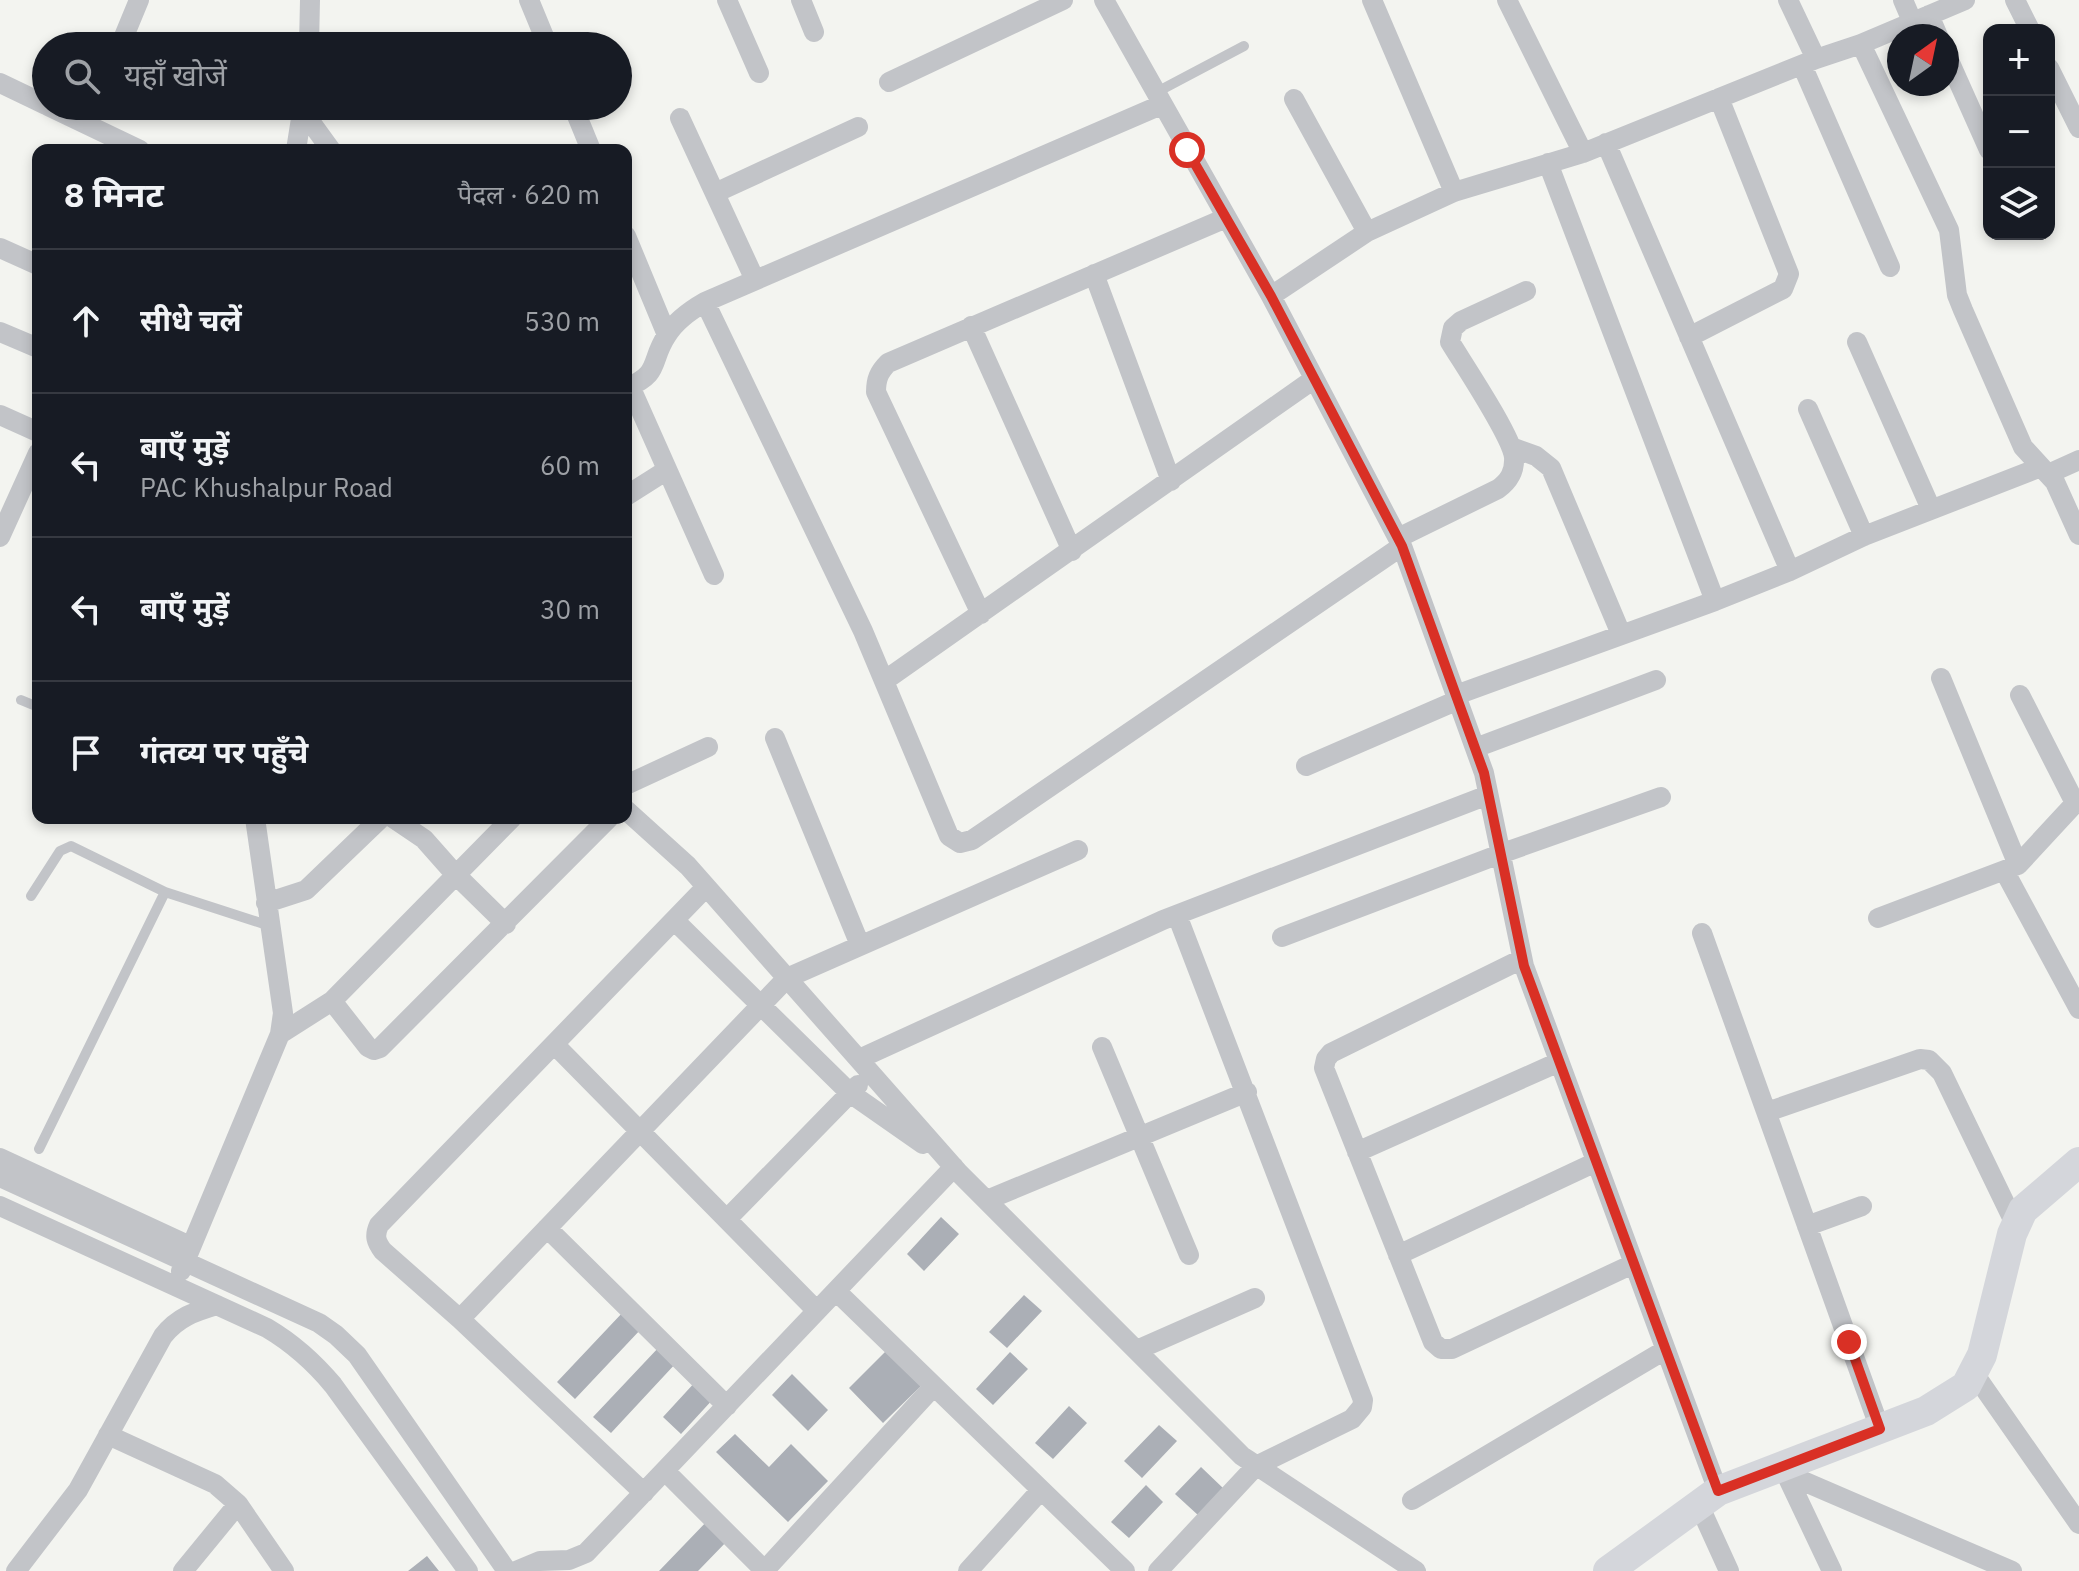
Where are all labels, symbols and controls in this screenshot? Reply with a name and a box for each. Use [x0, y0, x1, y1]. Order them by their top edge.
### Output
north arrow [1887, 24, 1959, 96]
map controls [1983, 24, 2055, 240]
button: + [1983, 24, 2055, 96]
search box [32, 32, 632, 120]
icon: search [60, 54, 104, 98]
text: यहाँ खोजें [124, 55, 227, 94]
button: − [1983, 96, 2055, 168]
route start [1169, 132, 1205, 168]
button: layers [1983, 168, 2055, 240]
text: 8 मिनट [64, 172, 164, 216]
text: पैदल · 620 m [457, 177, 600, 211]
icon: ahead [64, 299, 108, 343]
text: सीधे चलें [140, 300, 242, 339]
text: 530 m [524, 304, 600, 338]
text: बाएँ मुड़ें [140, 427, 229, 466]
icon: left [64, 443, 108, 487]
text: 60 m [540, 448, 600, 482]
text: PAC Khushalpur Road [140, 470, 393, 504]
icon: left [64, 587, 108, 631]
text: बाएँ मुड़ें [140, 588, 229, 627]
text: 30 m [540, 592, 600, 626]
icon: arrive [64, 731, 108, 775]
text: गंतव्य पर पहुँचे [140, 732, 308, 771]
route end [1831, 1324, 1867, 1360]

